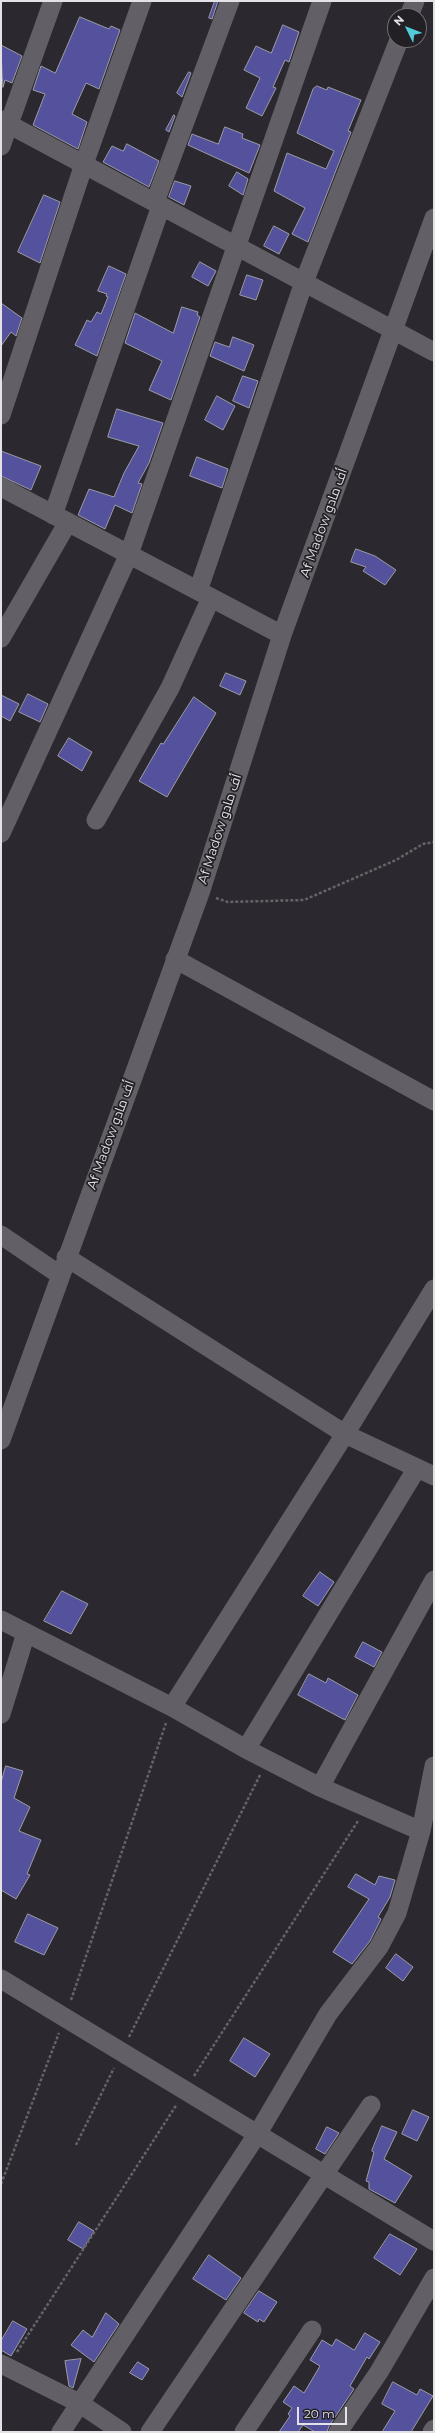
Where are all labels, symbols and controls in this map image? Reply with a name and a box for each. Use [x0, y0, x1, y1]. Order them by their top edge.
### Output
north arrow [387, 8, 427, 48]
text: N [391, 12, 407, 29]
street label: Af Madow أف مادو [297, 466, 351, 580]
street label: Af Madow أف مادو [195, 772, 245, 886]
street label: Af Madow أف مادو [84, 1078, 138, 1192]
scale bar [299, 2399, 349, 2425]
text: 20 m [304, 2406, 335, 2421]

